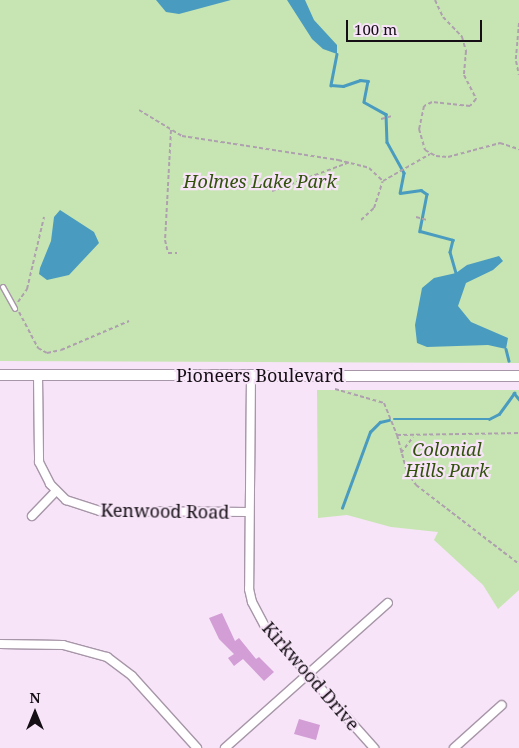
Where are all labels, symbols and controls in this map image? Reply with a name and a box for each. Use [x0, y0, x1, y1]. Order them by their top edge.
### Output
scale bar [349, 10, 485, 42]
text: 100 m [354, 19, 397, 39]
park label: Holmes Lake Park [183, 170, 337, 192]
street label: Pioneers Boulevard [176, 364, 344, 386]
park label: Colonial Hills Park [405, 439, 489, 482]
street label: Kenwood Road [100, 499, 230, 523]
street label: Kirkwood Drive [258, 617, 364, 735]
north arrow [10, 688, 60, 738]
text: N [29, 688, 41, 707]

